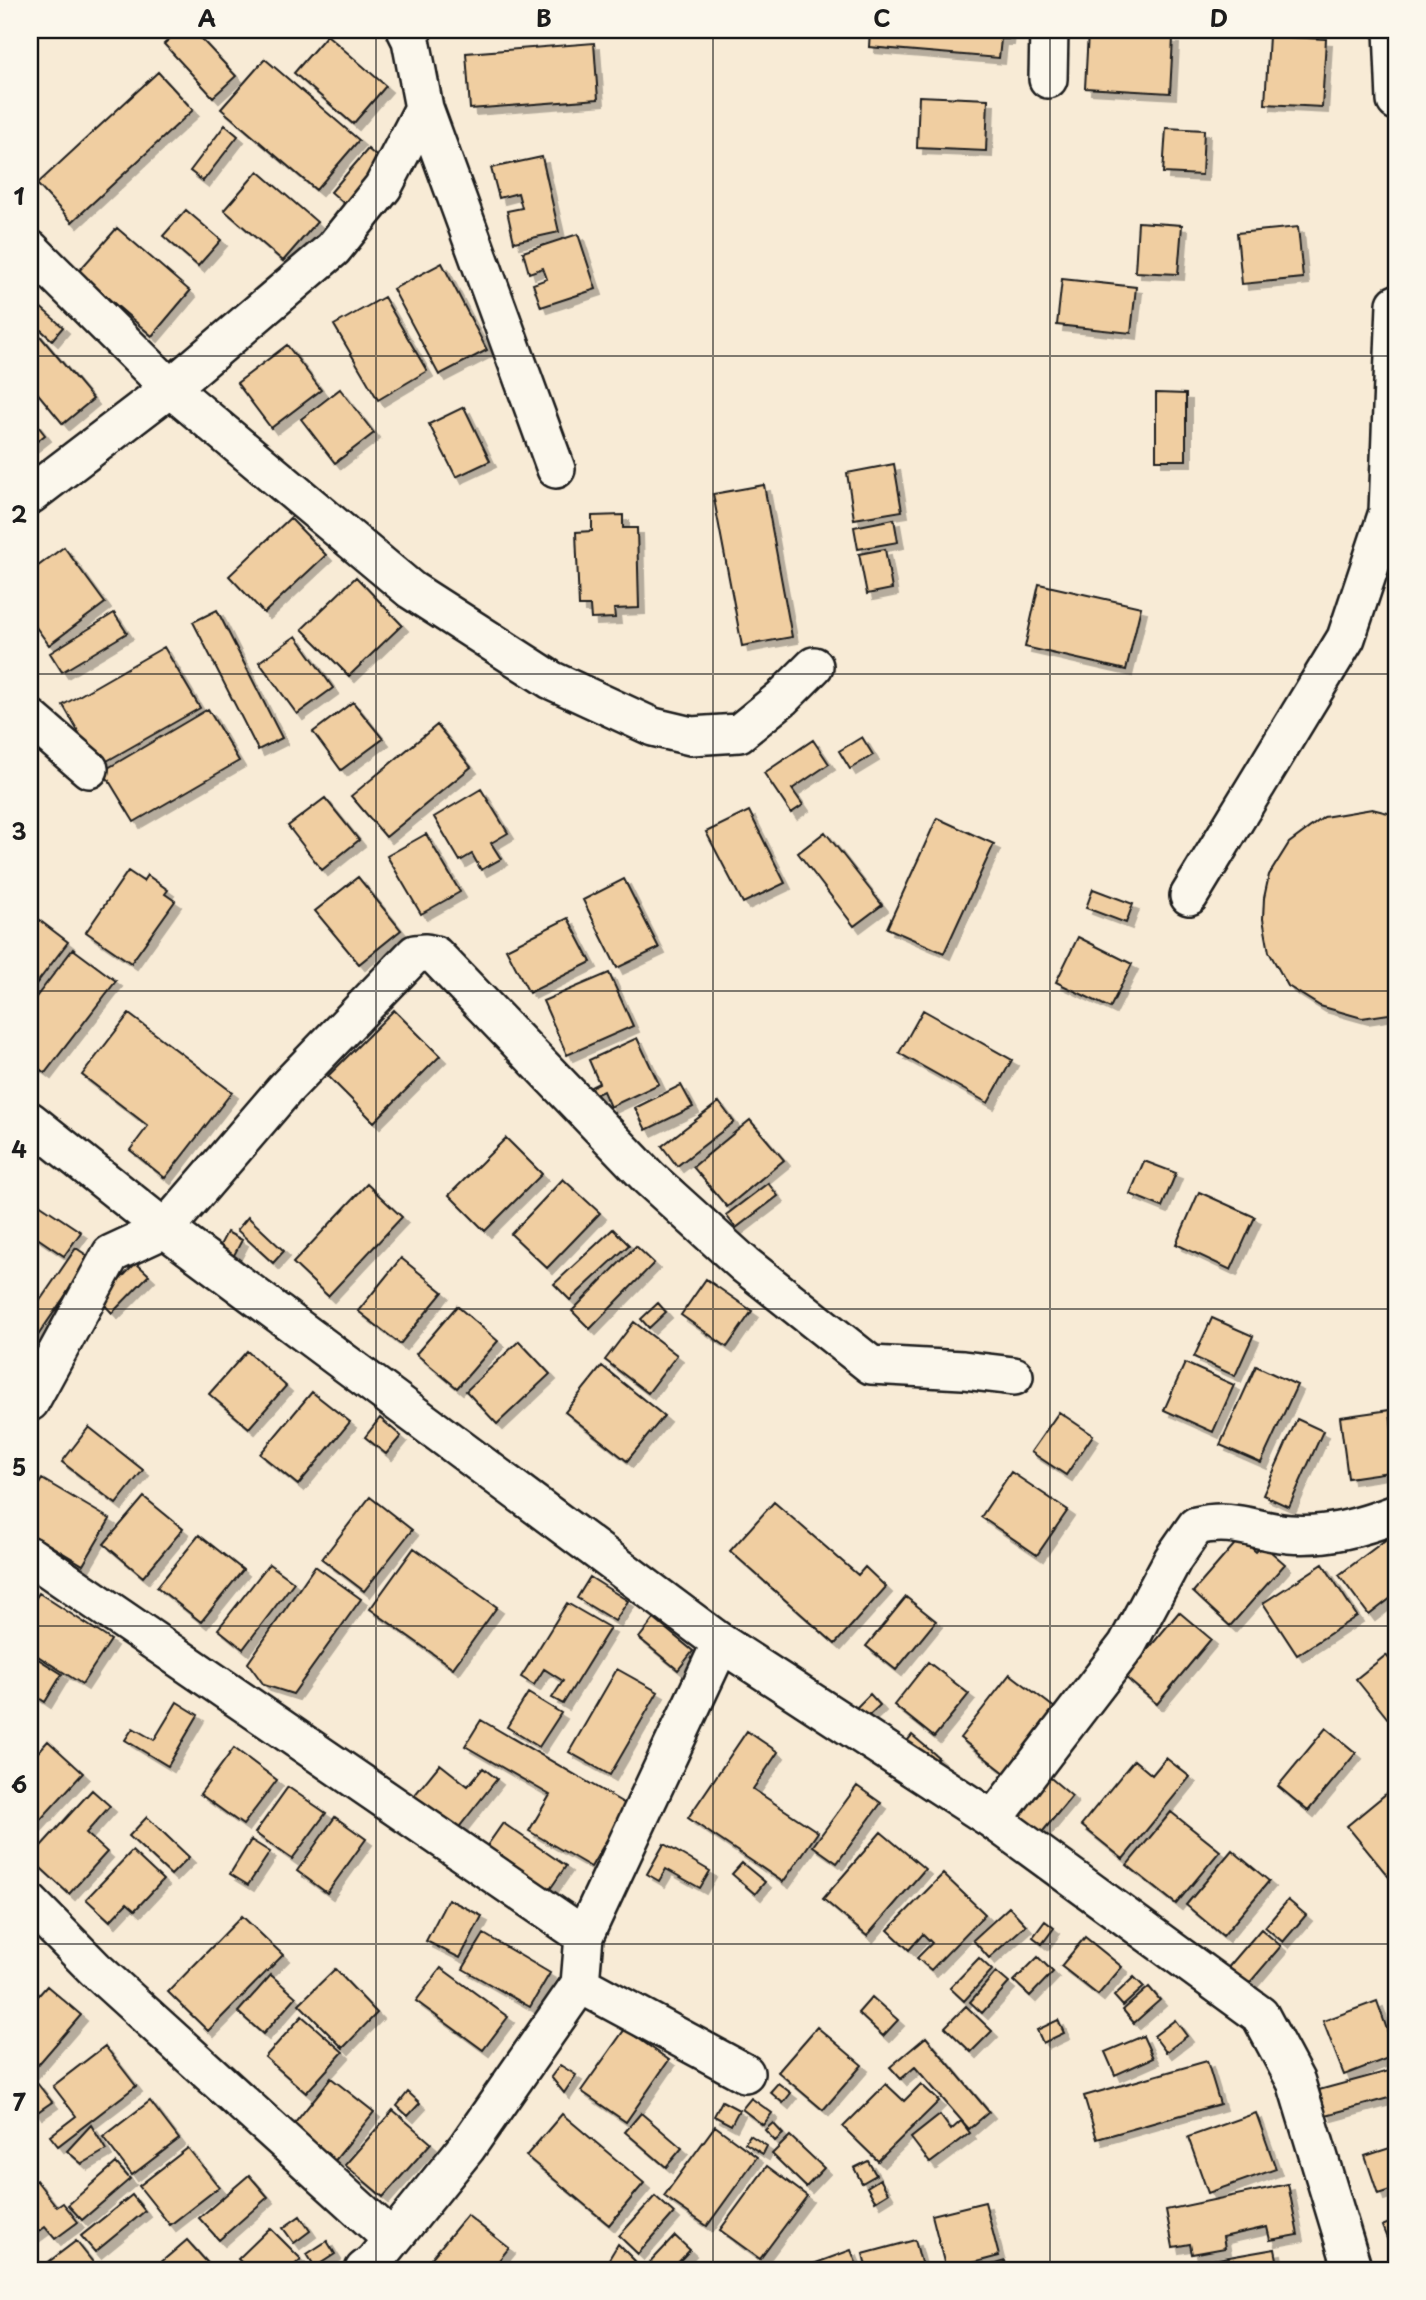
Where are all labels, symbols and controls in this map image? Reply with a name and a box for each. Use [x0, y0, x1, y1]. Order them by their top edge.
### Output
text: A [198, 0, 216, 35]
text: B [536, 0, 552, 35]
text: C [873, 0, 891, 35]
text: D [1210, 0, 1228, 35]
text: 1 [14, 178, 25, 213]
text: 2 [11, 496, 27, 531]
text: 3 [11, 813, 27, 848]
text: 4 [11, 1131, 27, 1166]
text: 5 [12, 1449, 26, 1484]
text: 6 [11, 1766, 27, 1801]
text: 7 [12, 2084, 26, 2119]

